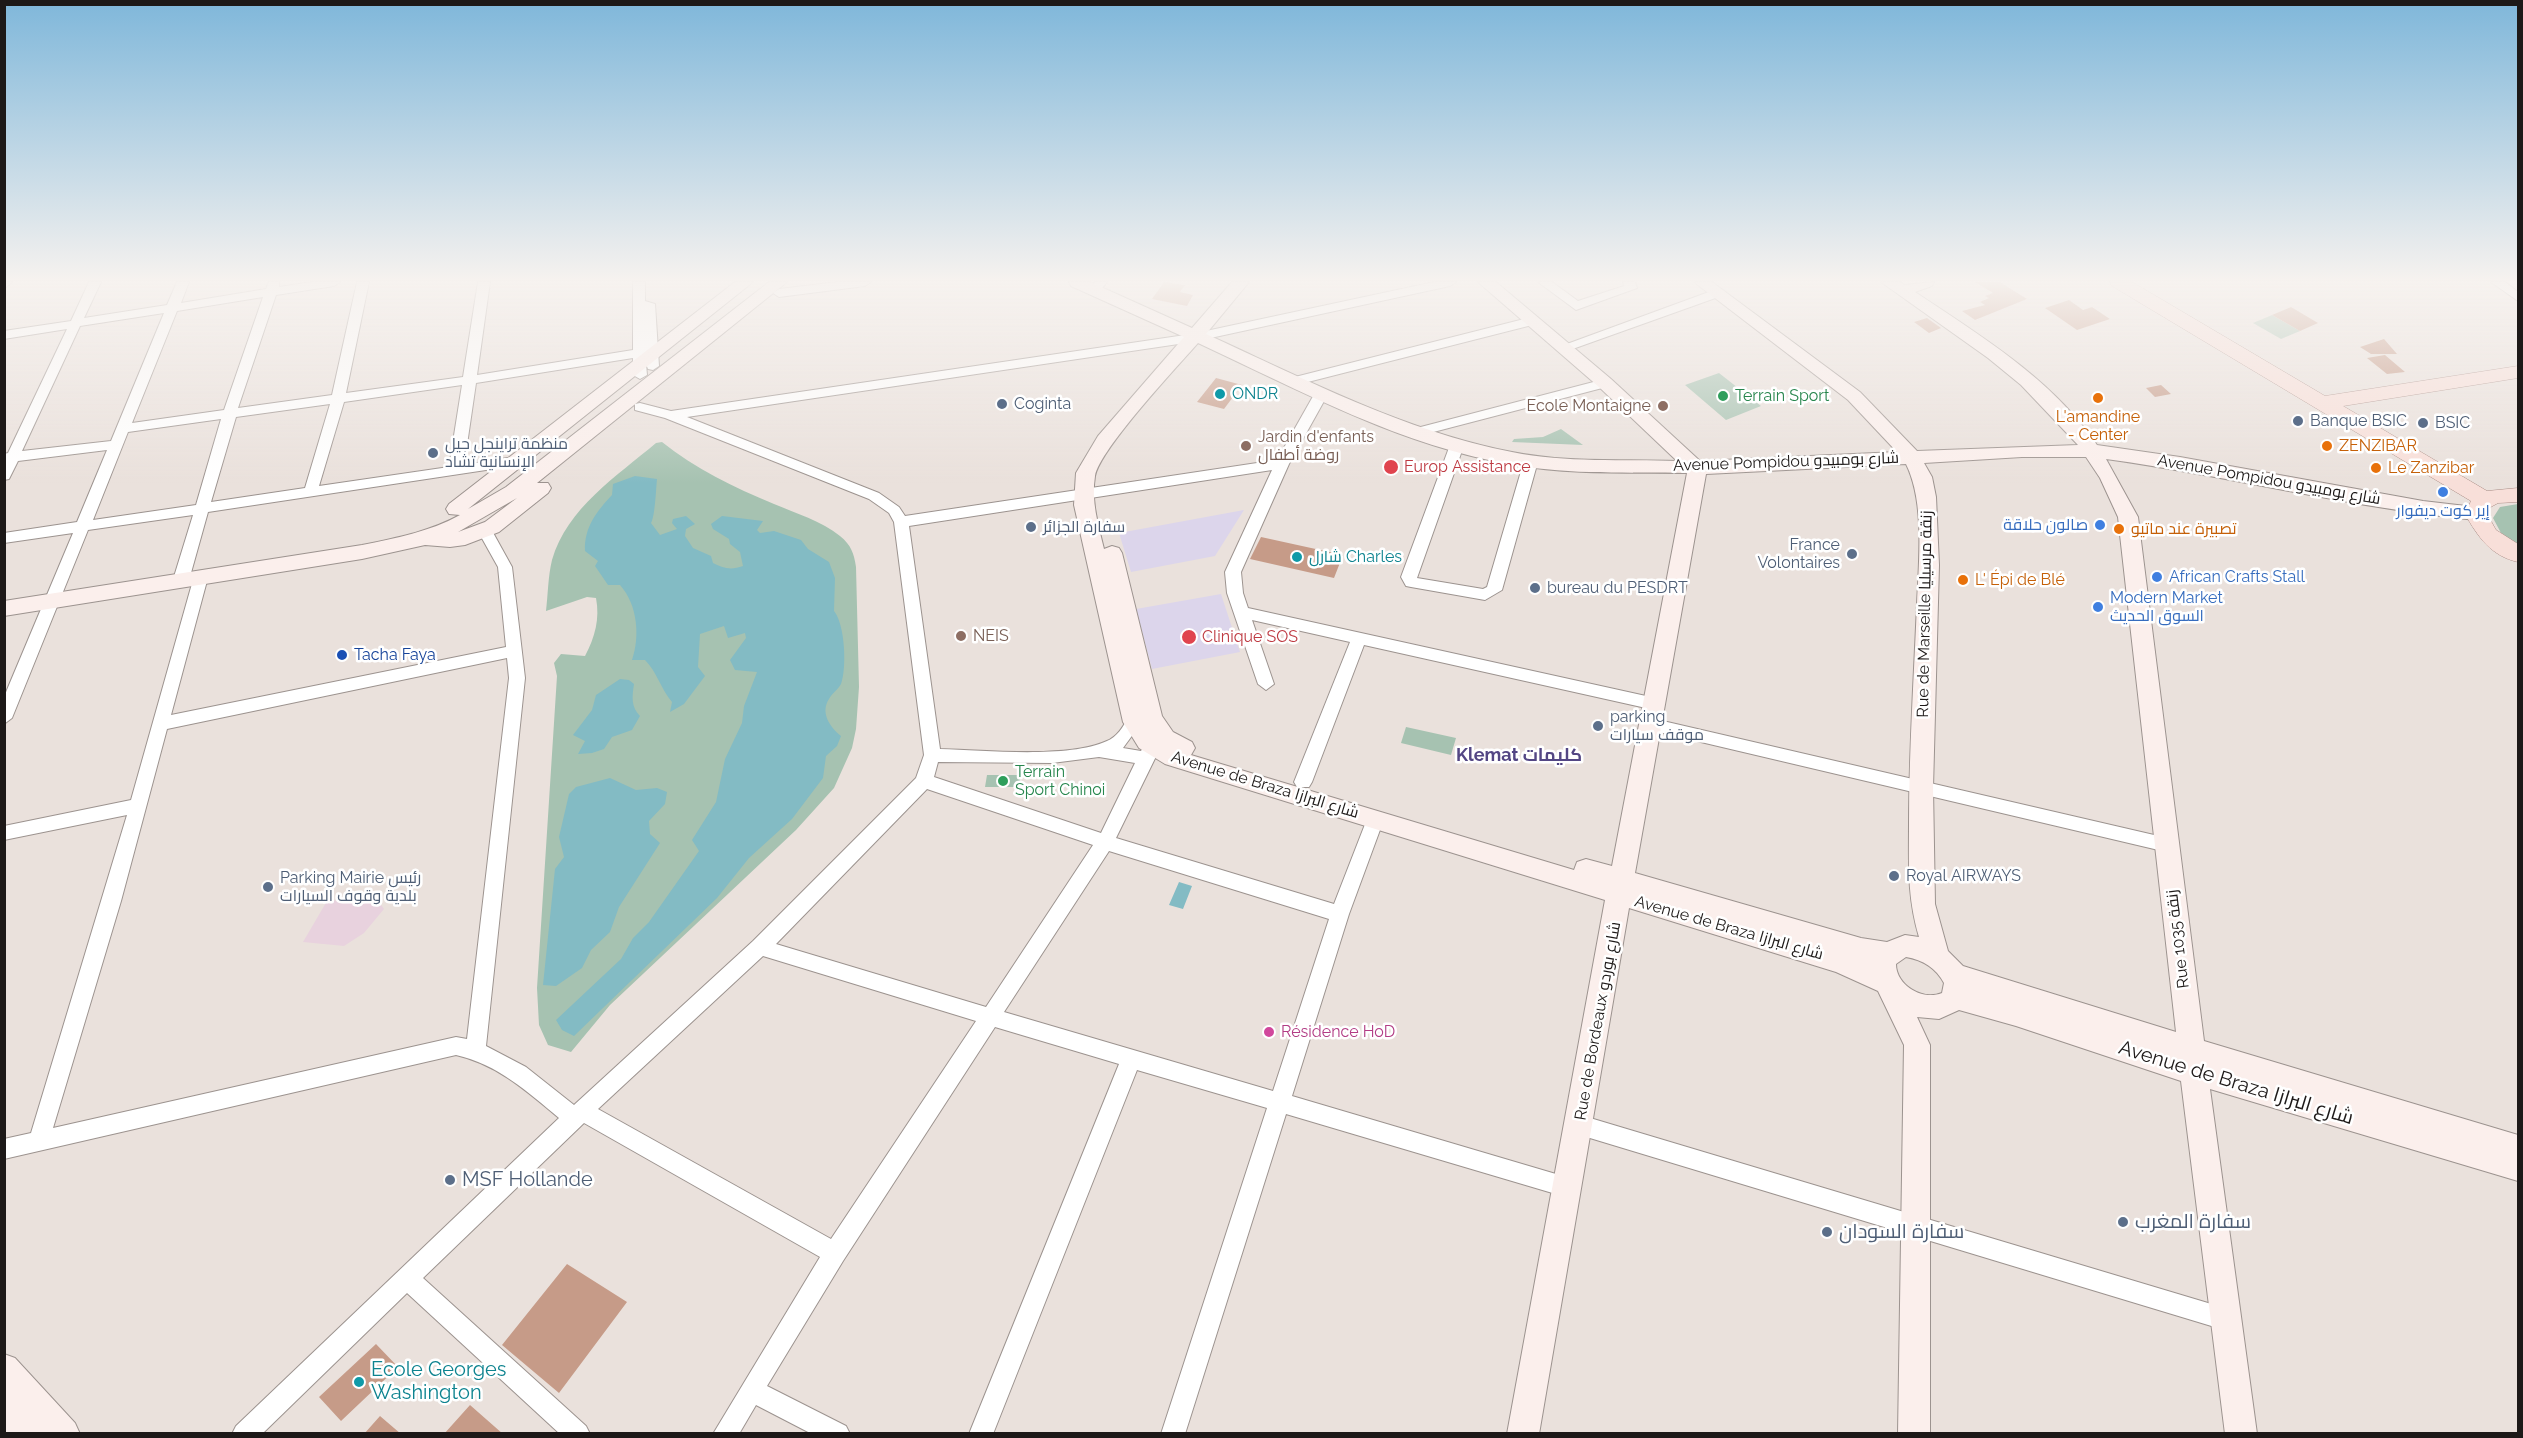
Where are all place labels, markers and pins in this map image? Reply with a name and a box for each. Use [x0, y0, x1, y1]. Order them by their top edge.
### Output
place label: ONDR [1232, 384, 1278, 404]
place label: Terrain Sport [1735, 386, 1829, 406]
marker: ONDR [1213, 387, 1227, 401]
marker: Terrain Sport [1716, 389, 1730, 403]
marker: L'amandine - Center [2091, 391, 2105, 405]
place label: Coginta [1014, 394, 1071, 414]
place label: Ecole Montaigne [1527, 396, 1651, 416]
marker: Coginta [995, 397, 1009, 411]
marker: Ecole Montaigne [1656, 399, 1670, 413]
place label: L'amandine - Center [2056, 407, 2140, 445]
place label: Banque BSIC [2310, 411, 2407, 431]
place label: BSIC [2435, 413, 2470, 433]
marker: Banque BSIC [2291, 414, 2305, 428]
marker: BSIC [2416, 416, 2430, 430]
place label: Jardin d'enfants روضة أطفال [1258, 427, 1374, 465]
place label: منظمة تراينجل جيل الإنسانية تشاد [445, 434, 568, 472]
place label: ZENZIBAR [2339, 436, 2417, 456]
marker: Jardin d'enfants روضة أطفال [1239, 439, 1253, 453]
marker: ZENZIBAR [2320, 439, 2334, 453]
marker: منظمة تراينجل جيل الإنسانية تشاد [426, 446, 440, 460]
place label: Europ Assistance [1404, 457, 1531, 477]
marker: Europ Assistance [1382, 458, 1400, 476]
place label: Le Zanzibar [2388, 458, 2474, 478]
marker: Le Zanzibar [2369, 461, 2383, 475]
marker: إير كوت ديفوار [2436, 485, 2450, 499]
place label: إير كوت ديفوار [2396, 501, 2490, 521]
place label: صالون حلاقة [2003, 515, 2088, 535]
place label: سفارة الجزائر [1043, 517, 1125, 537]
marker: صالون حلاقة [2093, 518, 2107, 532]
place label: تصبيرة عند ماتيو [2131, 519, 2237, 539]
marker: سفارة الجزائر [1024, 520, 1038, 534]
marker: تصبيرة عند ماتيو [2112, 522, 2126, 536]
place label: France Volontaires [1758, 535, 1840, 573]
place label: شارل Charles [1309, 547, 1402, 567]
marker: France Volontaires [1845, 547, 1859, 561]
marker: شارل Charles [1290, 550, 1304, 564]
place label: African Crafts Stall [2169, 567, 2305, 587]
place label: L' Épi de Blé [1975, 570, 2065, 590]
marker: African Crafts Stall [2150, 570, 2164, 584]
marker: L' Épi de Blé [1956, 573, 1970, 587]
place label: bureau du PESDRT [1547, 578, 1688, 598]
marker: bureau du PESDRT [1528, 581, 1542, 595]
place label: Modern Market السوق الحديث [2110, 588, 2223, 626]
marker: Modern Market السوق الحديث [2091, 600, 2105, 614]
place label: NEIS [973, 626, 1009, 646]
place label: Clinique SOS [1202, 627, 1298, 647]
marker: Clinique SOS [1180, 628, 1198, 646]
marker: NEIS [954, 629, 968, 643]
place label: Tacha Faya [354, 645, 436, 665]
marker: Tacha Faya [335, 648, 349, 662]
place label: parking موقف سيارات [1610, 707, 1704, 745]
marker: parking موقف سيارات [1591, 719, 1605, 733]
place label: Terrain Sport Chinoi [1015, 762, 1105, 800]
marker: Terrain Sport Chinoi [996, 774, 1010, 788]
place label: Royal AIRWAYS [1906, 866, 2021, 886]
place label: Parking Mairie رئيس بلدية وقوف السيارات [280, 868, 421, 906]
marker: Royal AIRWAYS [1887, 869, 1901, 883]
marker: Parking Mairie رئيس بلدية وقوف السيارات [261, 880, 275, 894]
place label: Résidence HoD [1281, 1022, 1395, 1042]
marker: Résidence HoD [1262, 1025, 1276, 1039]
place label: MSF Hollande [462, 1168, 593, 1192]
marker: MSF Hollande [443, 1173, 457, 1187]
place label: سفارة المغرب [2135, 1210, 2251, 1234]
marker: سفارة المغرب [2116, 1215, 2130, 1229]
place label: سفارة السودان [1839, 1220, 1964, 1244]
marker: سفارة السودان [1820, 1225, 1834, 1239]
place label: Ecole Georges Washington [371, 1358, 506, 1405]
marker: Ecole Georges Washington [352, 1375, 366, 1389]

